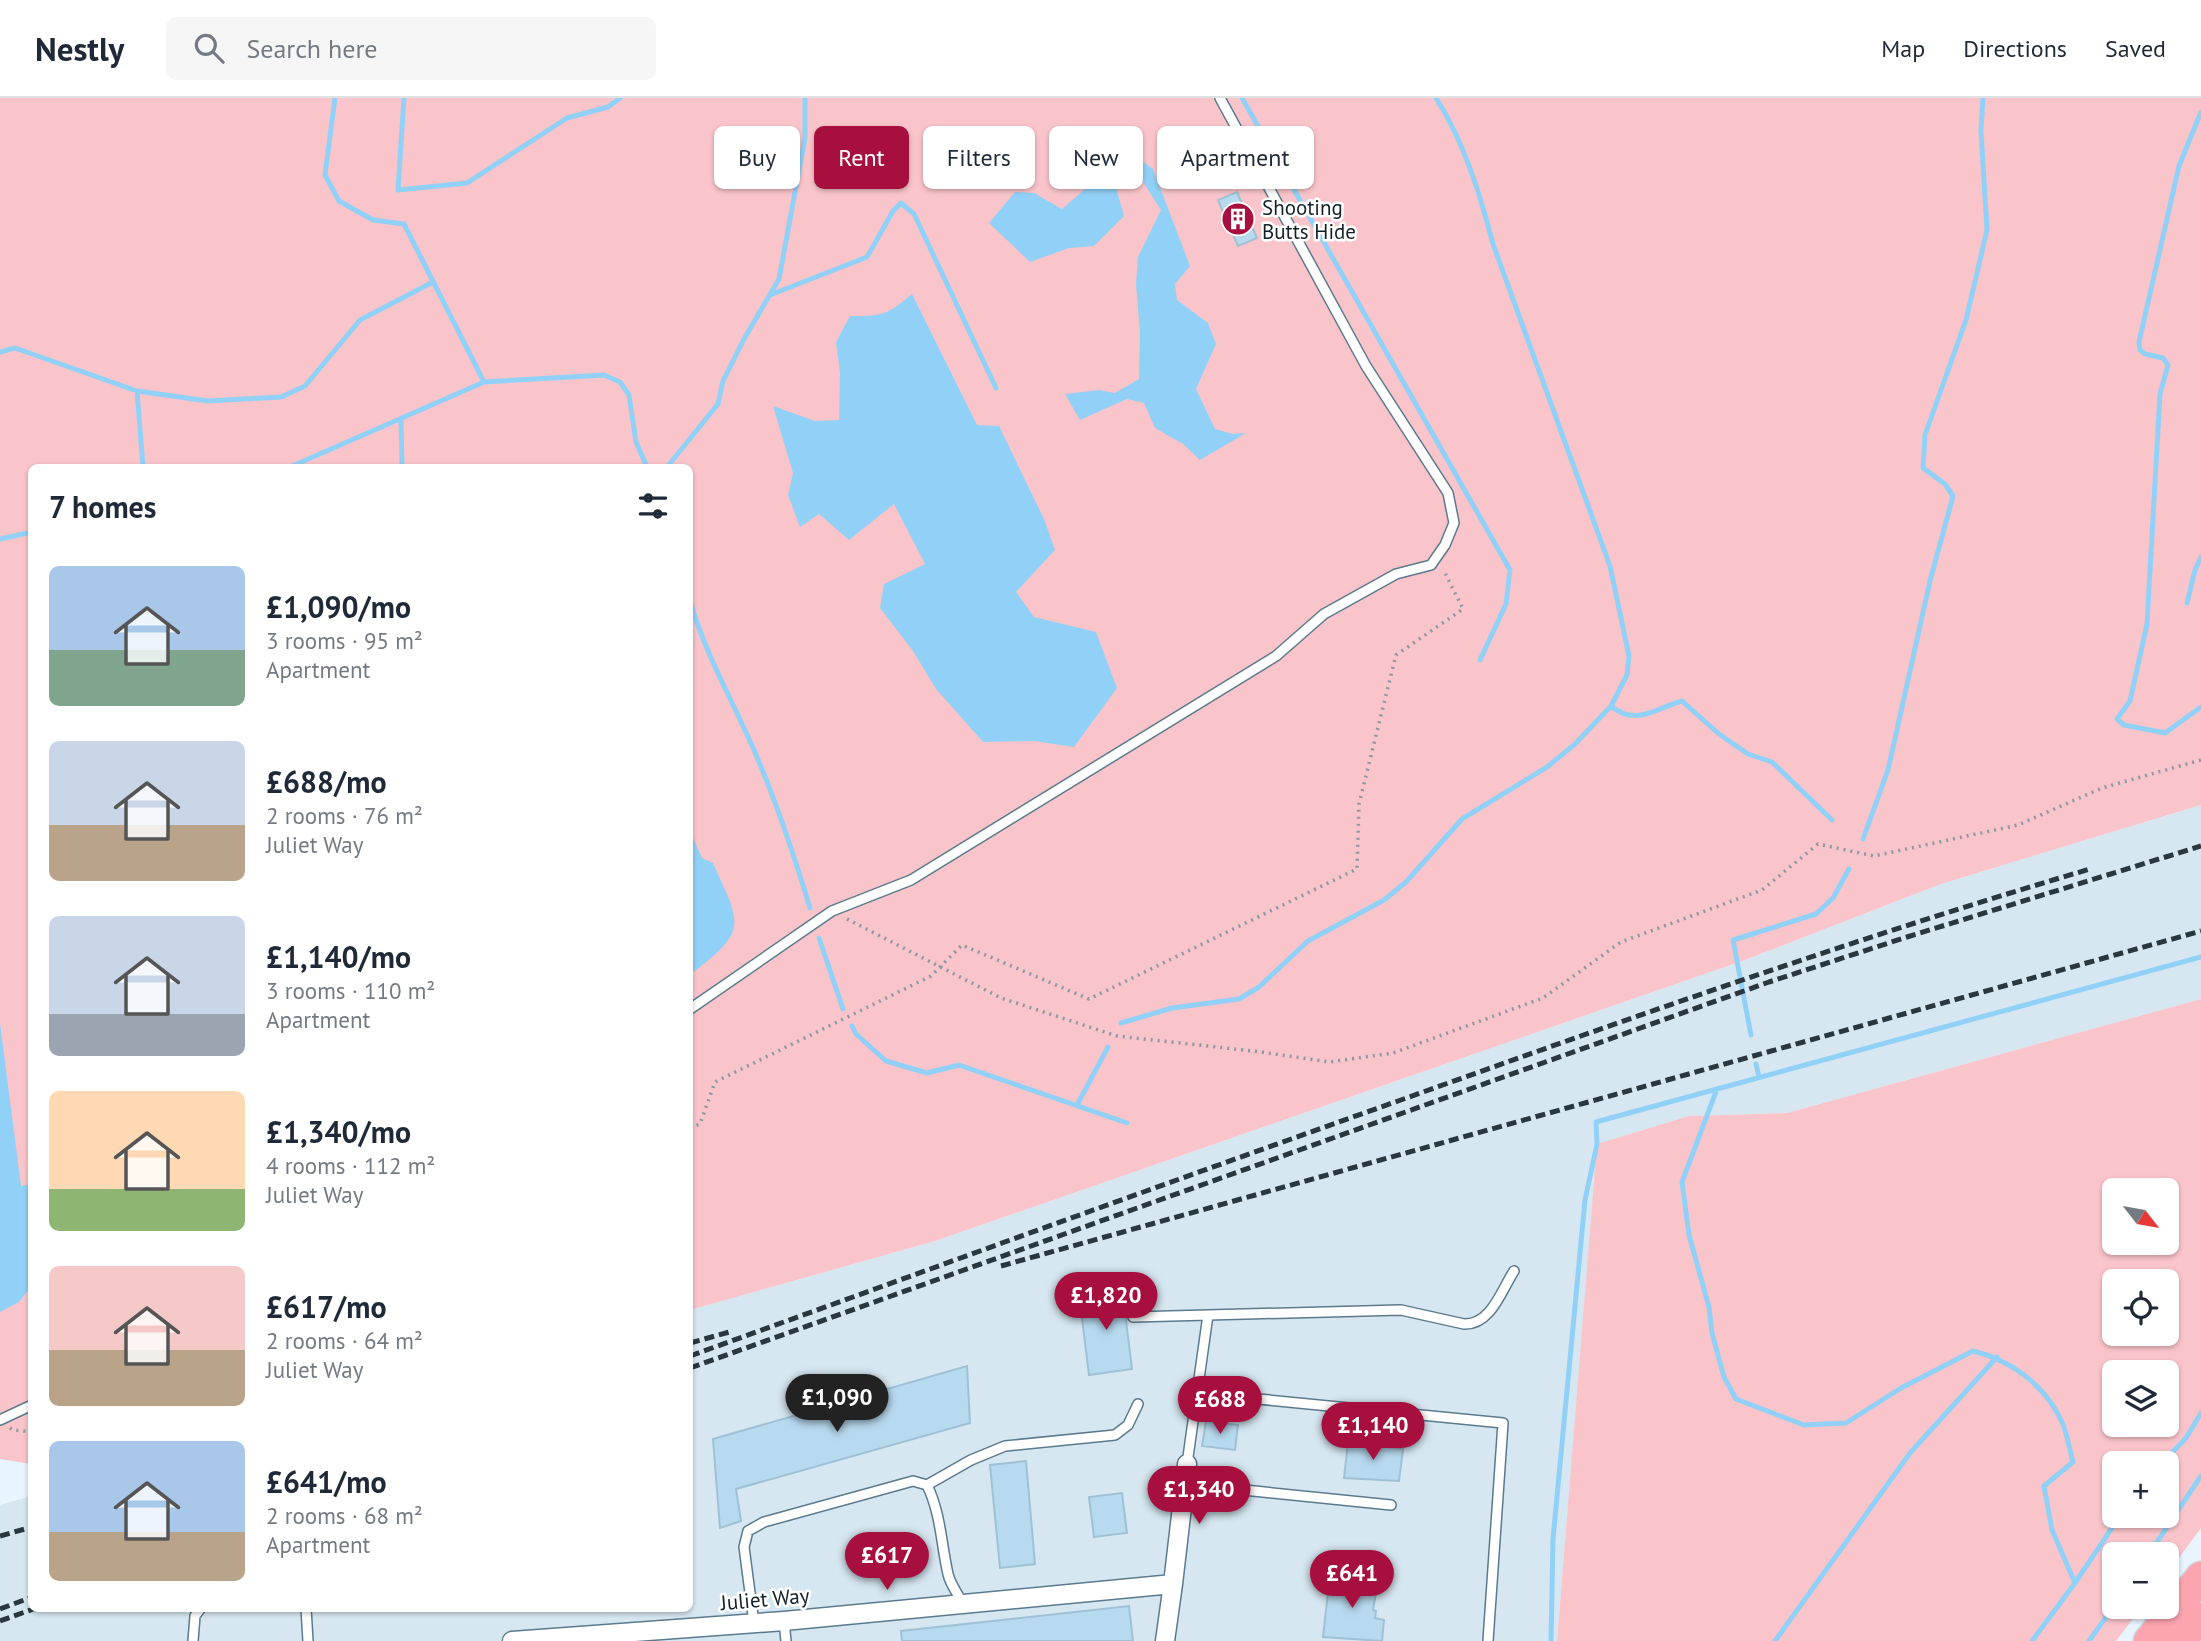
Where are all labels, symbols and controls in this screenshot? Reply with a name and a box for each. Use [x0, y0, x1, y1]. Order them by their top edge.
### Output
search box [166, 17, 656, 80]
text: Nestly [35, 27, 124, 70]
icon: search [190, 29, 228, 67]
text: Search here [246, 32, 378, 65]
text: Map [1881, 33, 1925, 64]
text: Directions [1963, 33, 2067, 64]
text: Saved [2105, 33, 2166, 64]
chip: Buy [714, 126, 800, 189]
chip: Rent [814, 126, 909, 189]
chip: Filters [923, 126, 1035, 189]
chip: New [1049, 126, 1143, 189]
chip: Apartment [1157, 126, 1314, 189]
place label: Shooting Butts Hide [1262, 194, 1356, 245]
building icon: Shooting Butts Hide [1219, 200, 1257, 238]
text: 7 homes [49, 487, 157, 526]
icon: filters [634, 487, 672, 525]
text: £1,090/mo [266, 587, 411, 626]
icon: home [105, 594, 189, 678]
text: 3 rooms · 95 m² [266, 626, 423, 655]
text: Apartment [266, 655, 370, 684]
text: £688/mo [266, 762, 387, 801]
icon: home [105, 769, 189, 853]
text: 2 rooms · 76 m² [266, 801, 423, 830]
text: Juliet Way [266, 830, 363, 859]
text: £1,140/mo [266, 937, 411, 976]
icon: home [105, 944, 189, 1028]
text: 3 rooms · 110 m² [266, 976, 435, 1005]
text: Apartment [266, 1005, 370, 1034]
text: £1,340/mo [266, 1112, 411, 1151]
icon: home [105, 1119, 189, 1203]
text: 4 rooms · 112 m² [266, 1151, 435, 1180]
north arrow [2102, 1178, 2179, 1255]
map controls [2102, 1178, 2179, 1619]
text: Juliet Way [266, 1180, 363, 1209]
button: locate [2102, 1269, 2179, 1346]
pin: £1,820 [1049, 1272, 1163, 1332]
text: £1,820 [1070, 1280, 1142, 1309]
text: £617/mo [266, 1287, 387, 1326]
icon: home [105, 1294, 189, 1378]
text: 2 rooms · 64 m² [266, 1326, 423, 1355]
text: Juliet Way [266, 1355, 363, 1384]
button: layers [2102, 1360, 2179, 1437]
pin: £1,090 [780, 1374, 894, 1434]
pin: £688 [1179, 1376, 1261, 1436]
text: £1,090 [801, 1382, 873, 1411]
text: £688 [1194, 1384, 1246, 1413]
pin: £1,140 [1316, 1402, 1430, 1462]
text: £1,140 [1337, 1410, 1409, 1439]
button: + [2102, 1451, 2179, 1528]
text: £641/mo [266, 1462, 387, 1501]
pin: £1,340 [1142, 1466, 1256, 1526]
icon: home [105, 1469, 189, 1553]
text: £1,340 [1163, 1474, 1235, 1503]
text: 2 rooms · 68 m² [266, 1501, 423, 1530]
text: Apartment [266, 1530, 370, 1559]
pin: £617 [846, 1532, 928, 1592]
text: £617 [861, 1540, 913, 1569]
button: − [2102, 1542, 2179, 1619]
pin: £641 [1311, 1550, 1393, 1610]
text: £641 [1326, 1558, 1378, 1587]
street label: Juliet Way [719, 1582, 811, 1616]

